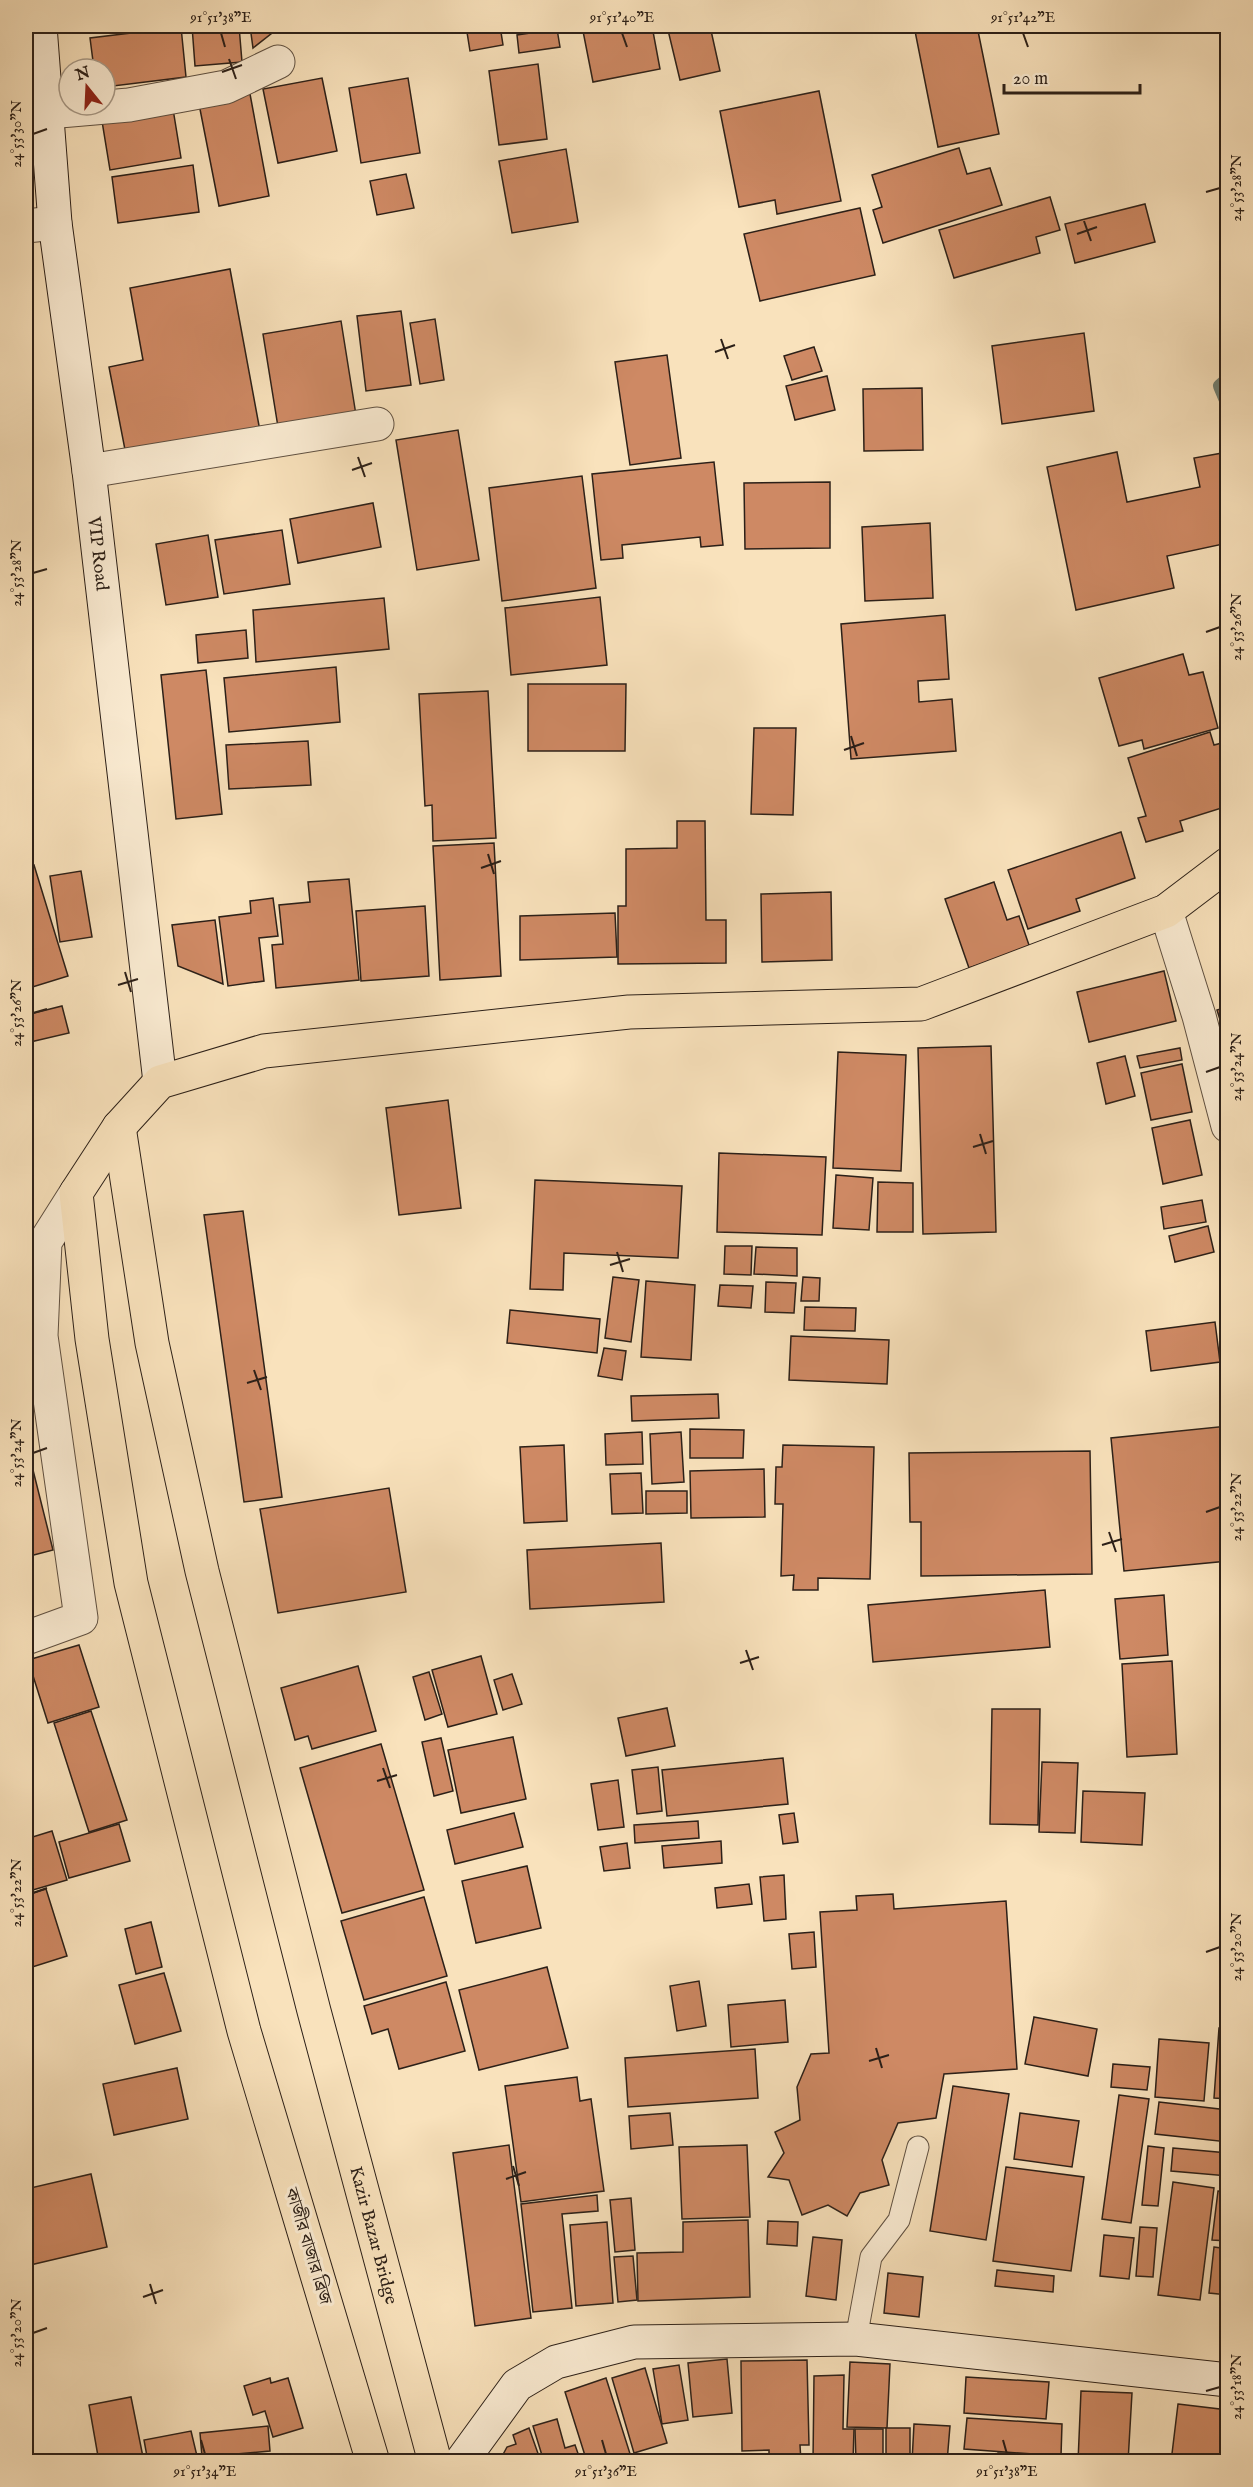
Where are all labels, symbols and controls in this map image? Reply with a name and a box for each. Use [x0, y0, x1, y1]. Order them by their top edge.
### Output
text: 91°51'38"E [189, 8, 252, 27]
text: 91°51'40"E [589, 8, 654, 27]
text: 91°51'42"E [990, 8, 1055, 27]
north arrow [57, 57, 117, 117]
scale bar [1004, 57, 1140, 95]
text: N [72, 63, 93, 87]
text: 20 m [1013, 68, 1048, 91]
text: 24°53'30"N [7, 100, 26, 168]
text: 24°53'28"N [1227, 154, 1246, 222]
street label: VIP Road [81, 514, 113, 592]
text: 24°53'28"N [7, 539, 26, 607]
text: 24°53'26"N [1227, 593, 1246, 661]
text: 24°53'26"N [7, 979, 26, 1047]
text: 24°53'24"N [1227, 1032, 1246, 1102]
text: 24°53'24"N [7, 1418, 26, 1488]
text: 24°53'22"N [1227, 1473, 1246, 1541]
text: 24°53'22"N [7, 1859, 26, 1927]
text: 24°53'20"N [1227, 1912, 1246, 1982]
street label: Kazir Bazar Bridge [343, 2164, 402, 2307]
street label: কাজীর বাজার ব্রিজ [279, 2184, 336, 2308]
text: 24°53'20"N [7, 2298, 26, 2368]
text: 24°53'18"N [1227, 2354, 1246, 2420]
text: 91°51'34"E [173, 2462, 236, 2481]
text: 91°51'36"E [574, 2462, 637, 2481]
text: 91°51'38"E [975, 2462, 1038, 2481]

